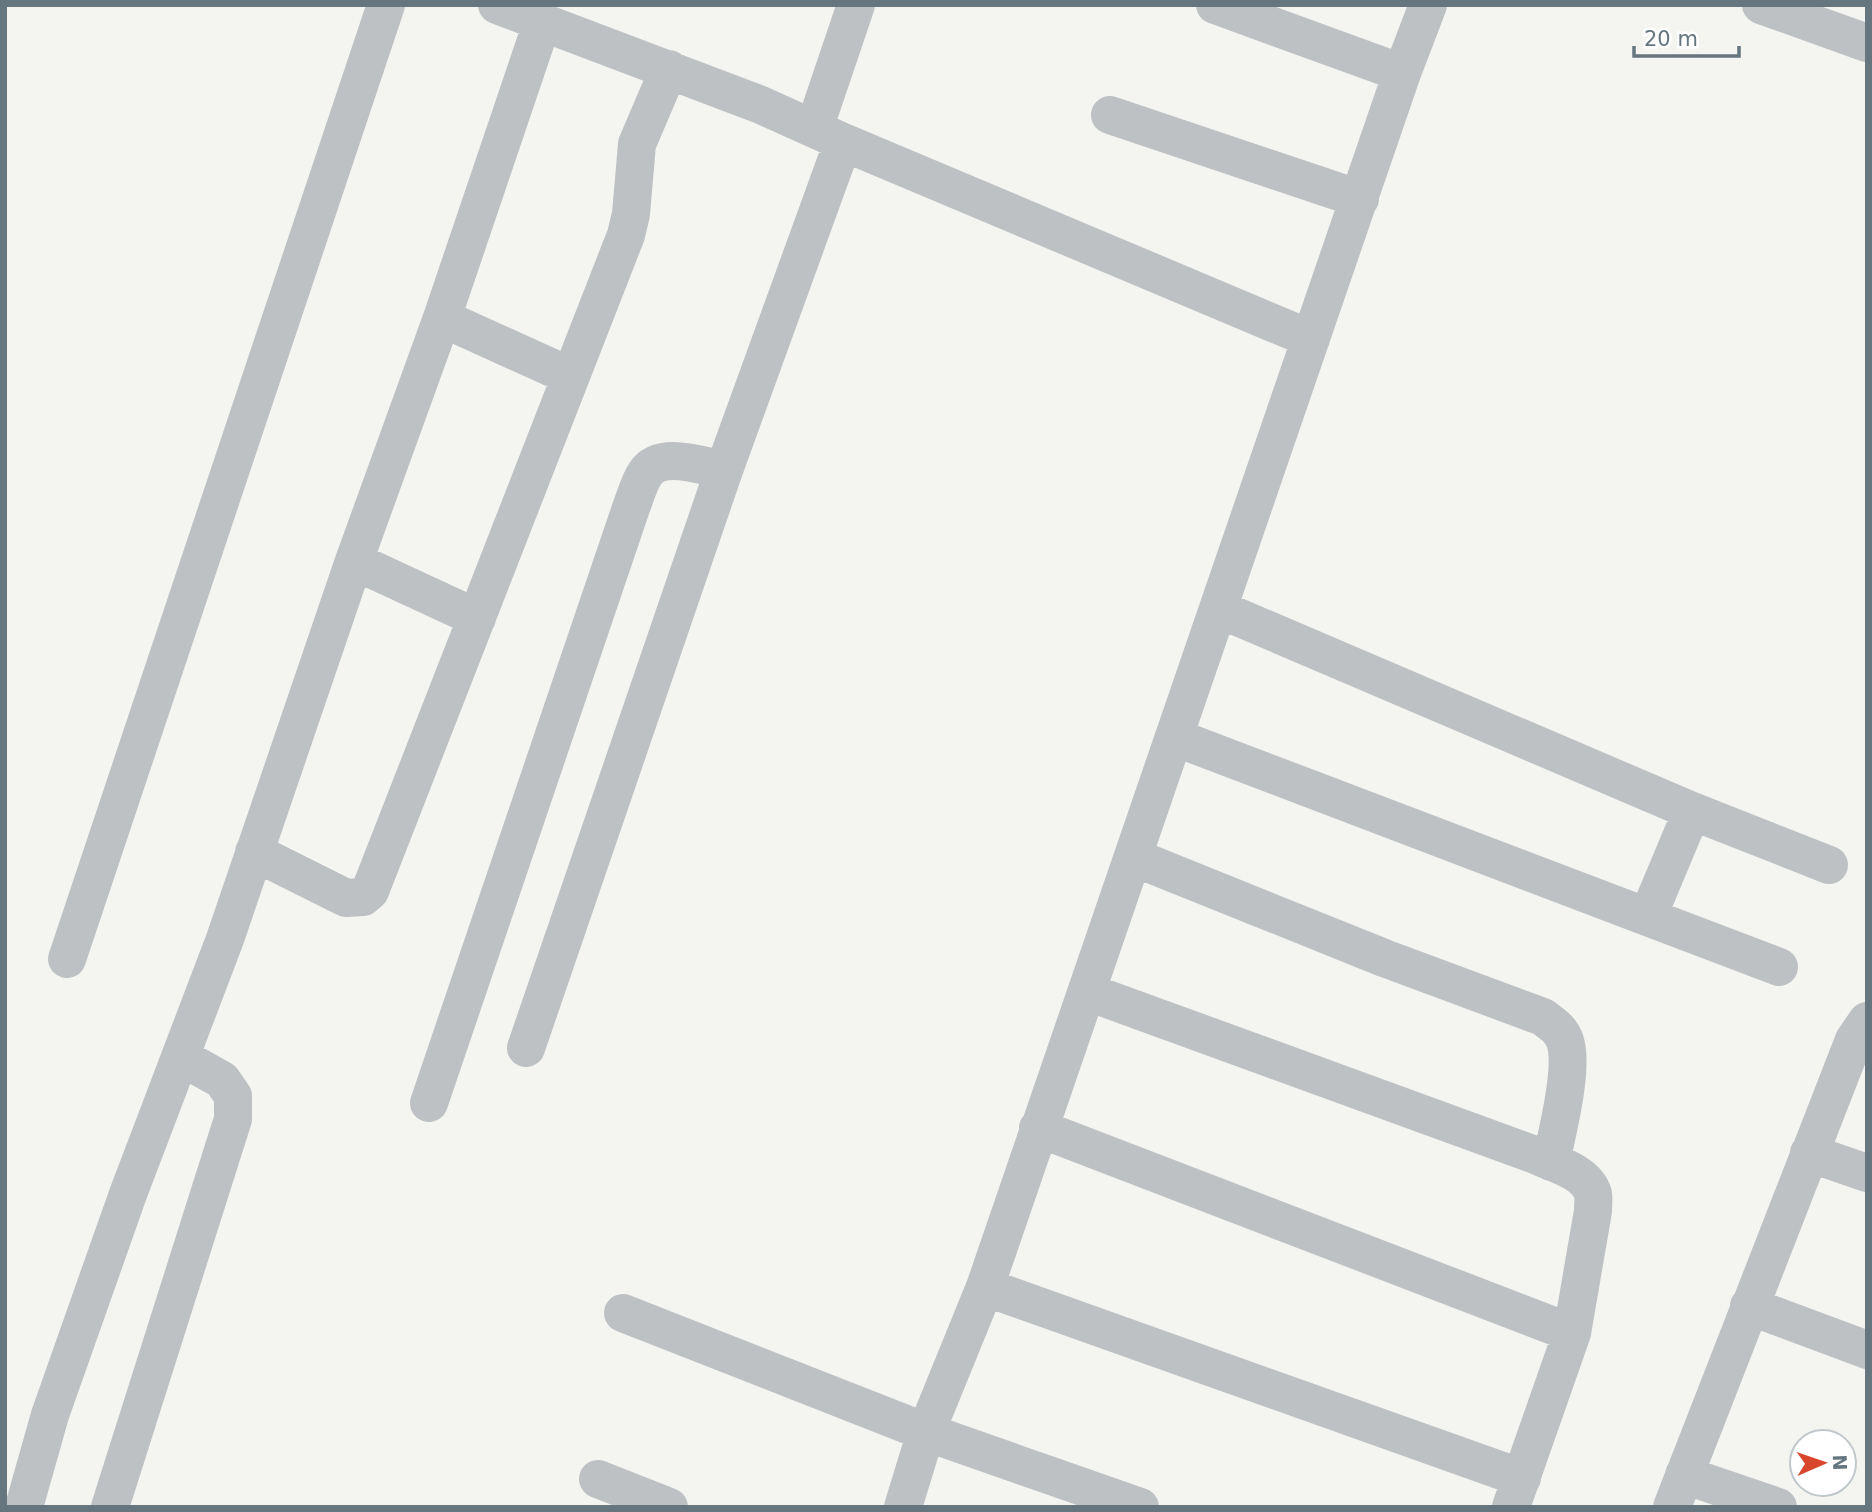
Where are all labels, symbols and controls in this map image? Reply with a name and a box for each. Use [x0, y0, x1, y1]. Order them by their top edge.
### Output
scale bar [1634, 14, 1739, 58]
text: 20 m [1644, 27, 1698, 51]
north arrow [1788, 1428, 1858, 1498]
text: N [1829, 1454, 1851, 1471]

